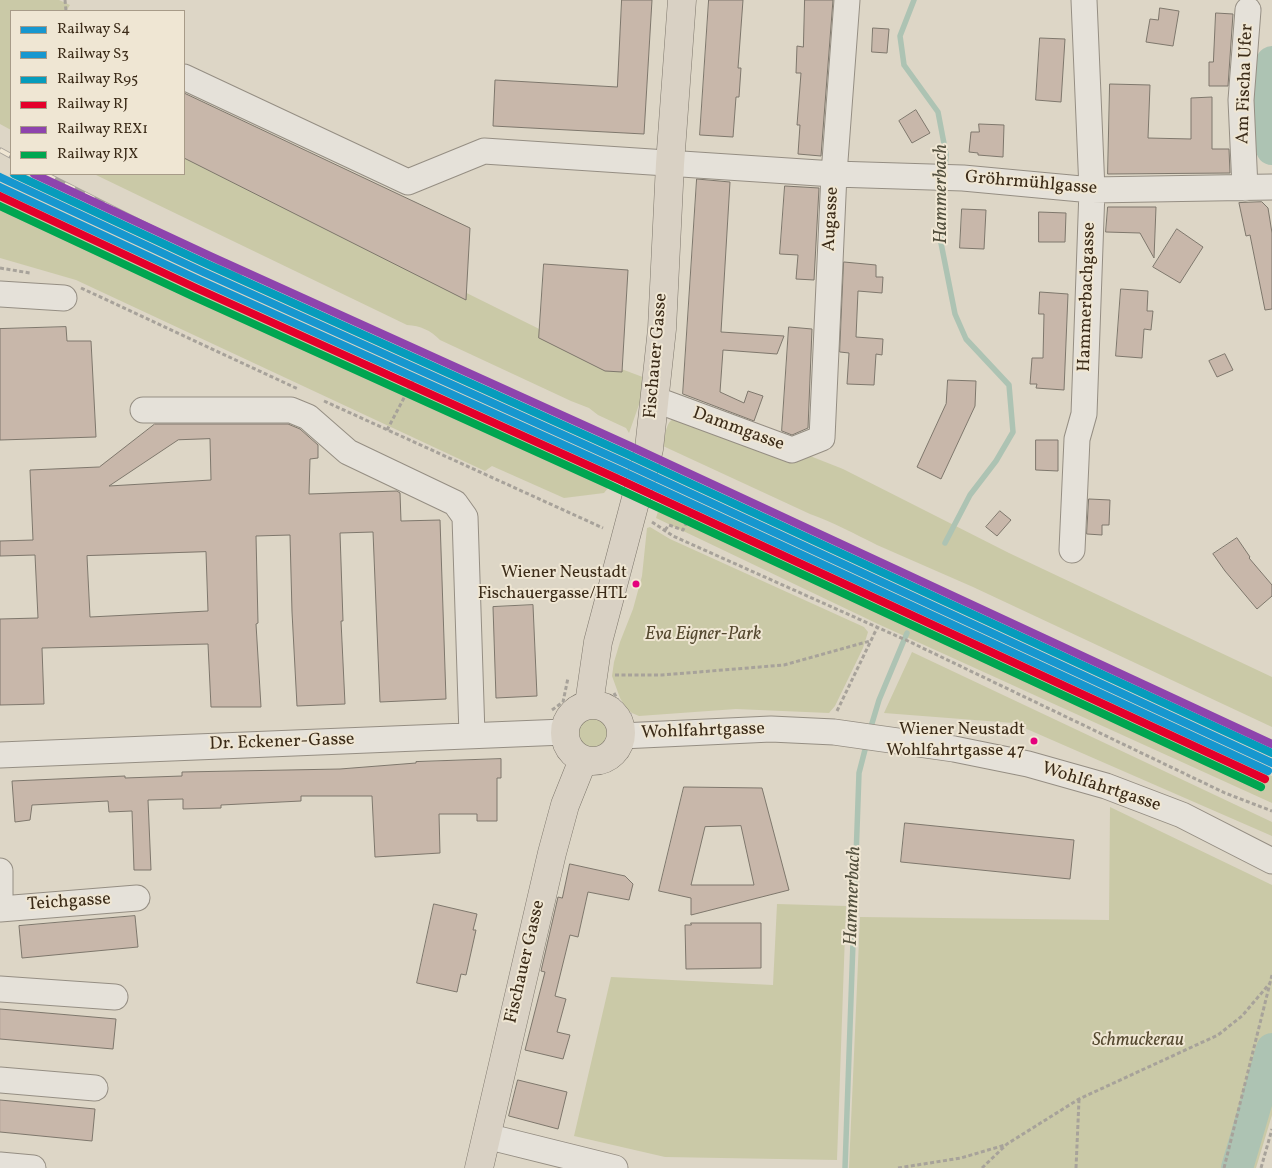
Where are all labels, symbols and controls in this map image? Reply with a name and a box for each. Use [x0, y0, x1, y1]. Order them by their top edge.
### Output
legend [10, 10, 185, 175]
text: Railway S4 [57, 19, 130, 40]
street label: Am Fischa Ufer [1233, 24, 1259, 144]
text: Railway S3 [57, 44, 129, 65]
text: Railway R95 [57, 69, 138, 90]
text: Railway RJ [57, 94, 128, 115]
text: Railway REX1 [57, 119, 148, 140]
text: Railway RJX [57, 144, 138, 165]
water label: Hammerbach [932, 144, 954, 244]
street label: Gröhrmühlgasse [964, 167, 1098, 201]
street label: Augasse [820, 186, 844, 252]
street label: Hammerbachgasse [1075, 222, 1101, 372]
street label: Fischauer Gasse [641, 292, 673, 420]
street label: Dammgasse [689, 403, 787, 457]
place label: Wiener Neustadt Fischauergasse/HTL [478, 564, 627, 604]
marker: Wiener Neustadt Fischauergasse/HTL [631, 579, 641, 589]
park label: Eva Eigner-Park [645, 625, 761, 647]
street label: Wohlfahrtgasse [641, 719, 765, 745]
place label: Wiener Neustadt Wohlfahrtgasse 47 [886, 721, 1025, 761]
street label: Dr. Eckener-Gasse [209, 730, 355, 756]
marker: Wiener Neustadt Wohlfahrtgasse 47 [1029, 736, 1039, 746]
street label: Wohlfahrtgasse [1039, 759, 1163, 817]
water label: Hammerbach [841, 846, 867, 946]
street label: Teichgasse [27, 889, 111, 917]
street label: Fischauer Gasse [501, 898, 551, 1026]
park label: Schmuckerau [1092, 1031, 1184, 1053]

